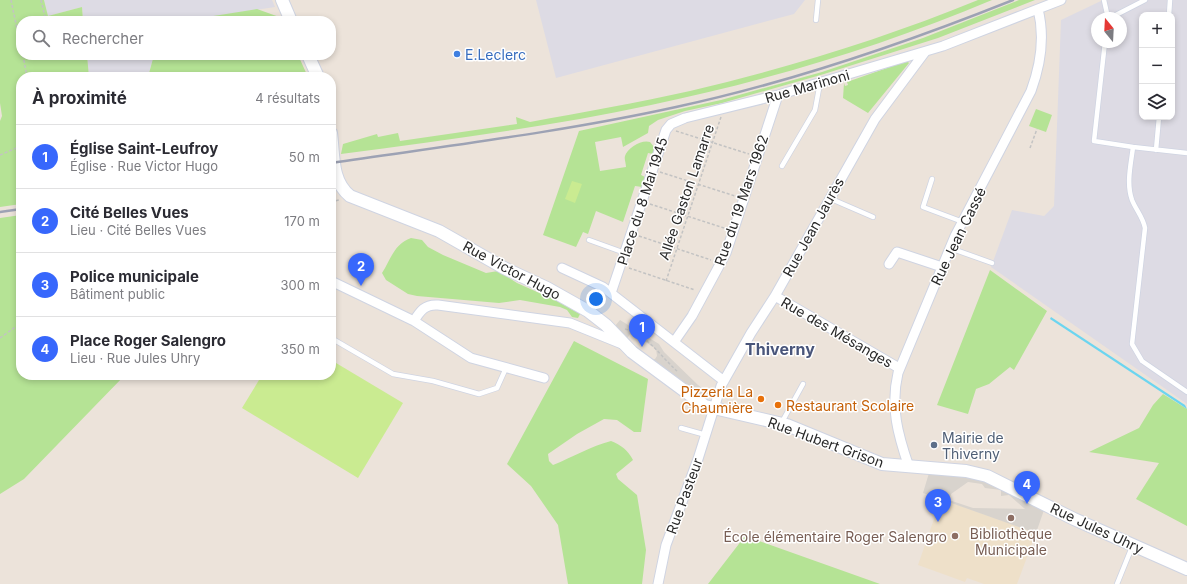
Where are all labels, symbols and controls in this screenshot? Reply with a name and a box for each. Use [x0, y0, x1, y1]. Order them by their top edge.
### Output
north arrow [1091, 12, 1127, 48]
map controls [1139, 12, 1175, 120]
button: + [1139, 12, 1175, 48]
search box [16, 16, 336, 60]
icon: search [30, 27, 52, 49]
text: Rechercher [62, 29, 144, 48]
place label: E.Leclerc [465, 46, 526, 63]
button: − [1139, 48, 1175, 84]
marker: E.Leclerc [452, 49, 462, 59]
street label: Rue Marinoni [763, 66, 851, 106]
button: layers [1139, 84, 1175, 120]
text: À proximité [32, 88, 127, 108]
text: 4 résultats [255, 90, 320, 106]
street label: Allée Gaston Lamarre [655, 122, 717, 262]
street label: Rue du 19 Mars 1962 [711, 132, 771, 268]
street label: Place du 8 Mai 1945 [613, 135, 671, 267]
text: Église Saint-Leufroy [70, 139, 218, 158]
text: 1 [42, 149, 48, 165]
text: 50 m [289, 149, 320, 165]
text: Église · Rue Victor Hugo [70, 158, 218, 174]
street label: Rue Jean Jaurès [779, 175, 847, 279]
street label: Rue Jean Cassé [927, 184, 989, 288]
text: Cité Belles Vues [70, 203, 189, 222]
text: 2 [41, 213, 49, 229]
text: 170 m [284, 213, 320, 229]
text: Lieu · Cité Belles Vues [70, 222, 206, 238]
street label: Rue Victor Hugo [460, 237, 564, 303]
pin: 2 [348, 253, 374, 286]
text: Police municipale [70, 267, 199, 286]
text: 3 [41, 277, 49, 293]
text: 300 m [281, 277, 320, 293]
text: Bâtiment public [70, 286, 165, 302]
your location [586, 289, 606, 309]
street label: Rue des Mésanges [778, 293, 896, 371]
pin: 1 [629, 314, 655, 347]
text: Place Roger Salengro [70, 331, 226, 350]
district label: Thiverny [745, 339, 815, 359]
text: 4 [41, 341, 49, 357]
text: 350 m [281, 341, 320, 357]
text: Lieu · Rue Jules Uhry [70, 350, 200, 366]
place label: Pizzeria La Chaumière [681, 383, 753, 416]
marker: Pizzeria La Chaumière [756, 394, 766, 404]
place label: Restaurant Scolaire [786, 397, 914, 414]
marker: Restaurant Scolaire [773, 400, 783, 410]
street label: Rue Hubert Grison [766, 413, 886, 471]
place label: Mairie de Thiverny [942, 429, 1004, 462]
marker: Mairie de Thiverny [929, 440, 939, 450]
street label: Rue Pasteur [662, 456, 706, 536]
pin: 4 [1014, 471, 1040, 504]
pin: 3 [925, 489, 951, 522]
street label: Rue Jules Uhry [1048, 499, 1146, 557]
marker: Bibliothèque Municipale [1006, 513, 1016, 523]
place label: Bibliothèque Municipale [970, 525, 1052, 558]
place label: École élémentaire Roger Salengro [723, 528, 947, 545]
marker: École élémentaire Roger Salengro [950, 531, 960, 541]

